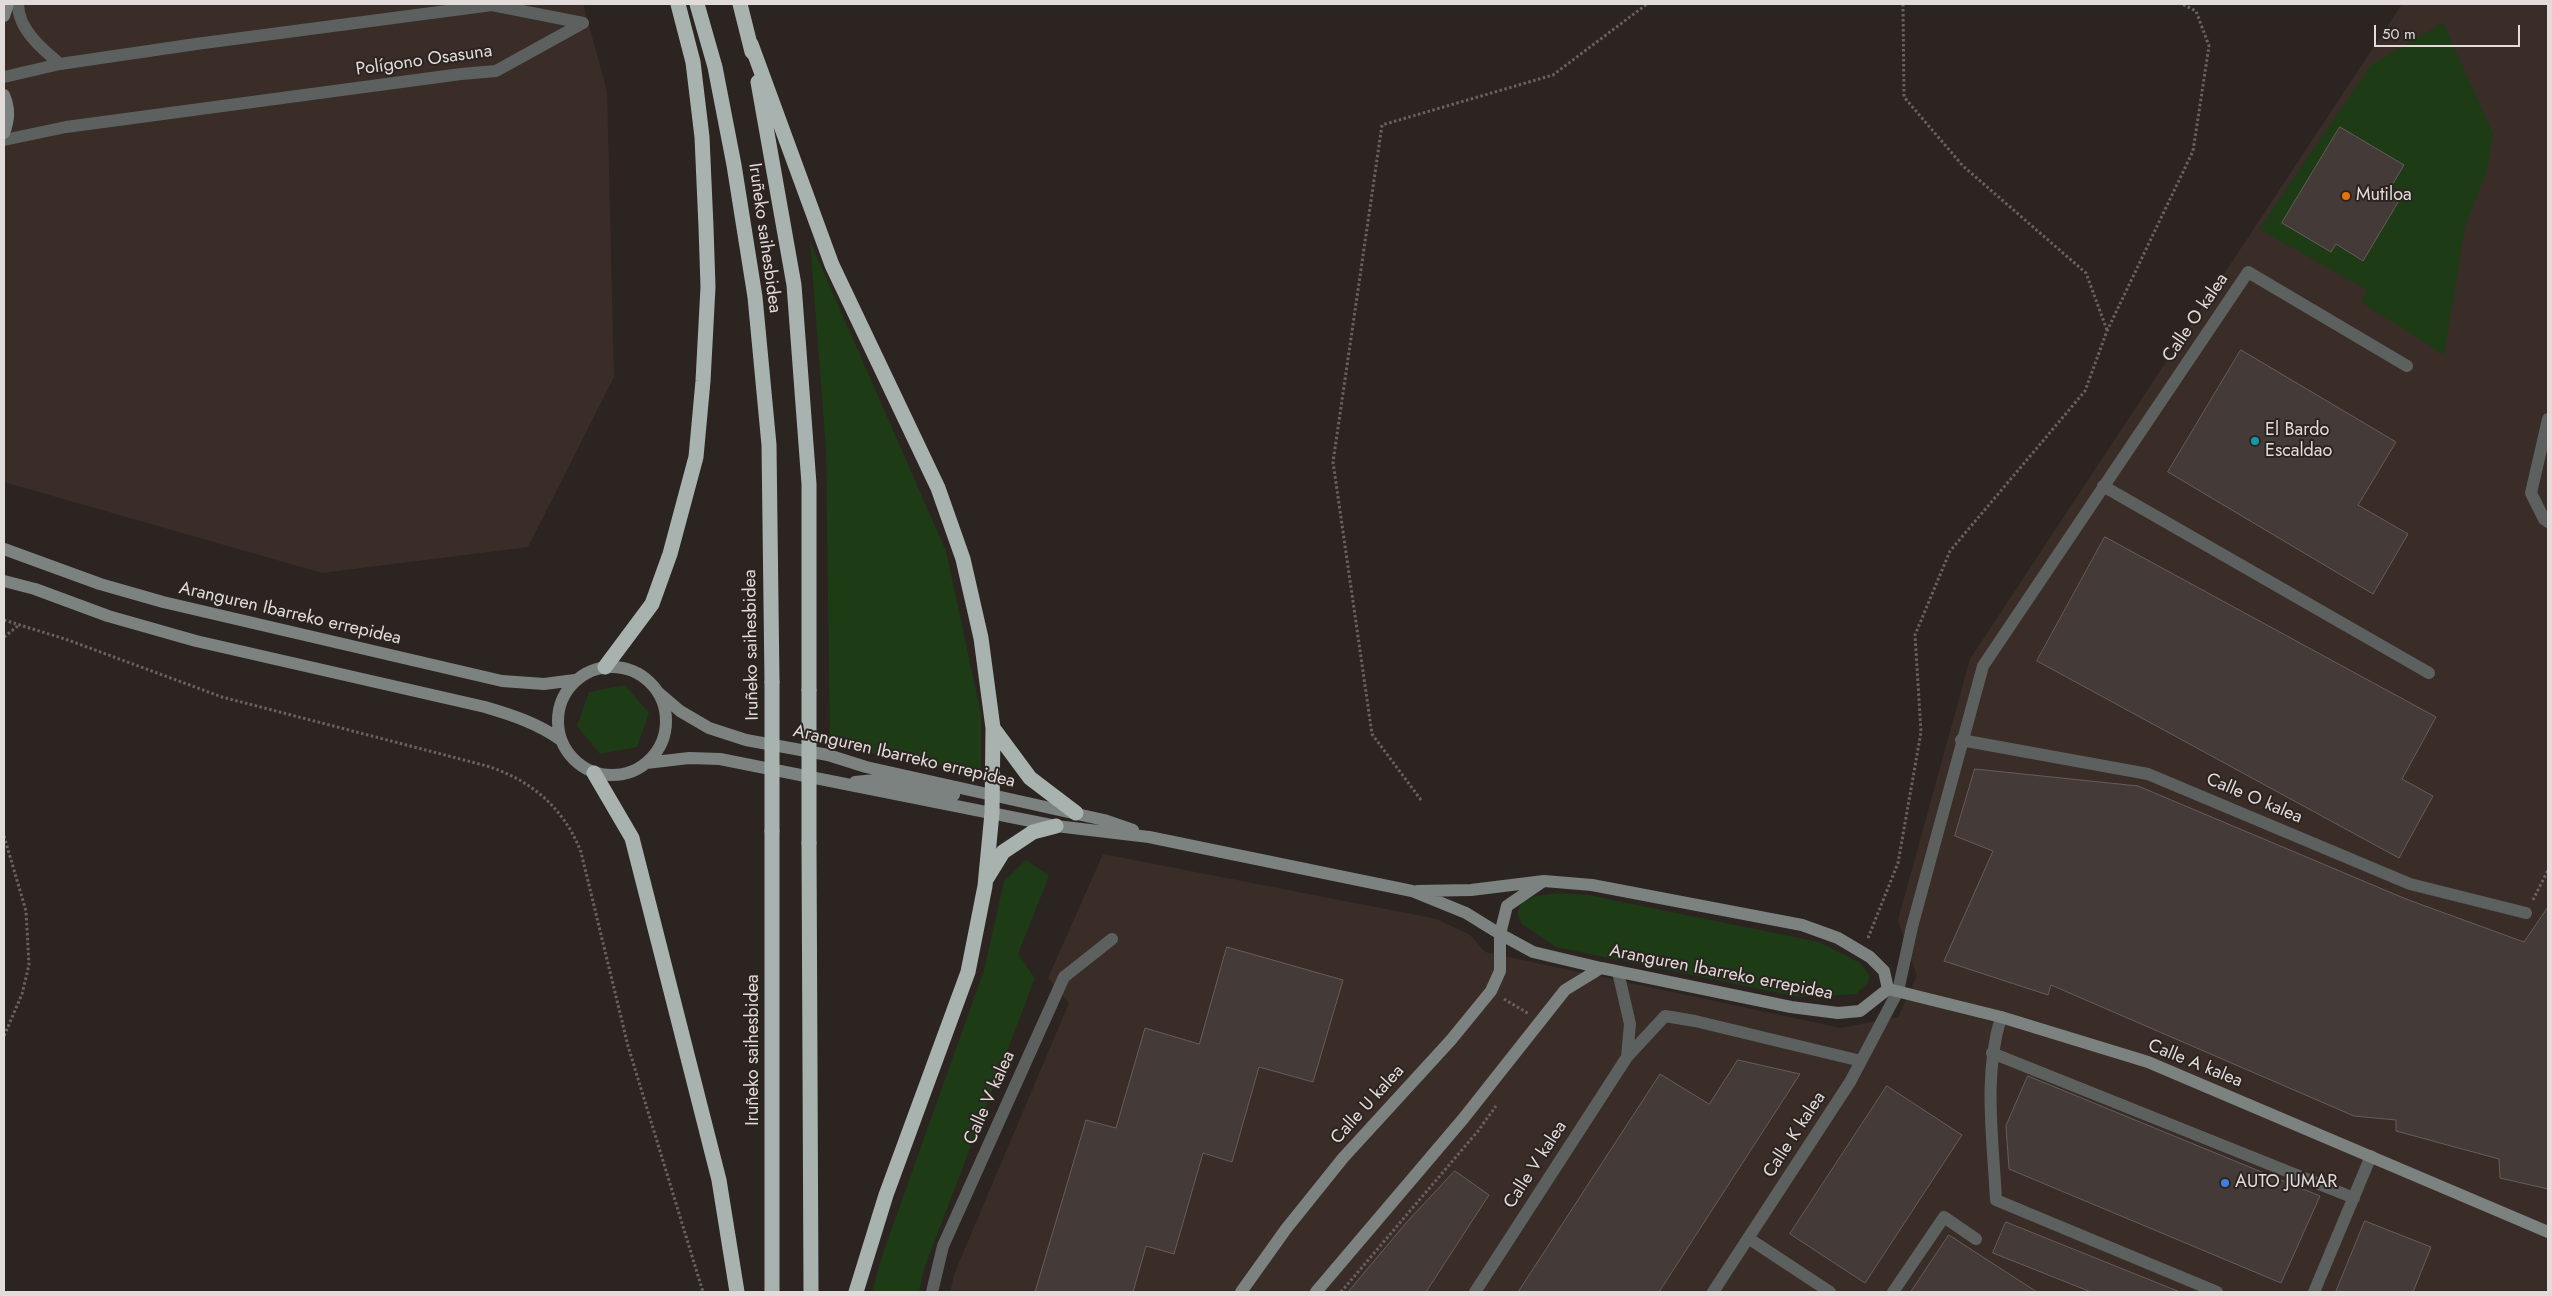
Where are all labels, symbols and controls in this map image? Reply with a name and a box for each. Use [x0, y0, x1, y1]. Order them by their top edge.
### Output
scale bar [2377, 15, 2523, 47]
text: 50 m [2382, 23, 2416, 45]
street label: Polígono Osasuna [354, 41, 494, 81]
street label: Iruñeko saihesbidea [743, 162, 785, 314]
place label: Mutiloa [2356, 185, 2412, 207]
marker: Mutiloa [2340, 190, 2352, 202]
street label: Calle O kalea [2158, 270, 2234, 366]
place label: El Bardo Escaldao [2265, 420, 2332, 462]
marker: El Bardo Escaldao [2249, 435, 2261, 447]
street label: Iruñeko saihesbidea [740, 569, 764, 721]
street label: Aranguren Ibarreko errepidea [177, 578, 403, 650]
street label: Aranguren Ibarreko errepidea [791, 721, 1017, 793]
street label: Calle O kalea [2203, 769, 2305, 829]
street label: Aranguren Ibarreko errepidea [1607, 941, 1835, 1005]
street label: Iruñeko saihesbidea [743, 974, 765, 1126]
street label: Calle A kalea [2145, 1035, 2245, 1093]
street label: Calle V kalea [960, 1048, 1020, 1148]
street label: Calle U kalea [1327, 1061, 1409, 1149]
street label: Calle K kalea [1759, 1088, 1831, 1182]
street label: Calle V kalea [1500, 1117, 1572, 1213]
place label: AUTO JUMAR [2235, 1172, 2337, 1194]
marker: AUTO JUMAR [2219, 1177, 2231, 1189]

